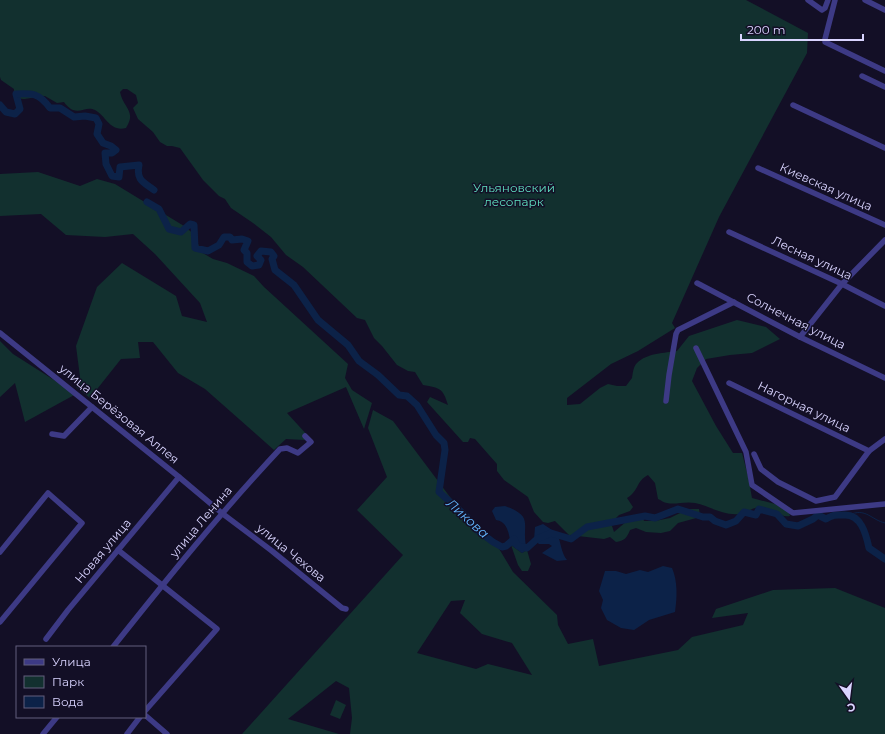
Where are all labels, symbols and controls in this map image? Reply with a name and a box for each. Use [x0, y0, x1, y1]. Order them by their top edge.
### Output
scale bar [741, 16, 863, 42]
text: 200 m [747, 22, 786, 37]
street label: Киевская улица [778, 159, 875, 214]
park label: Ульяновский лесопарк [473, 180, 555, 209]
street label: Лесная улица [770, 232, 855, 283]
street label: Солнечная улица [744, 289, 848, 352]
street label: улица Берёзовая Аллея [56, 360, 182, 467]
street label: Нагорная улица [755, 378, 853, 435]
street label: улица Ленина [166, 483, 235, 561]
water label: Ликова [443, 494, 493, 541]
street label: Новая улица [71, 515, 134, 586]
street label: улица Чехова [253, 520, 329, 585]
legend [16, 646, 146, 718]
text: Улица [52, 654, 91, 669]
text: Парк [52, 674, 84, 689]
north arrow [829, 678, 869, 718]
text: Вода [52, 694, 83, 709]
text: С [846, 700, 857, 715]

